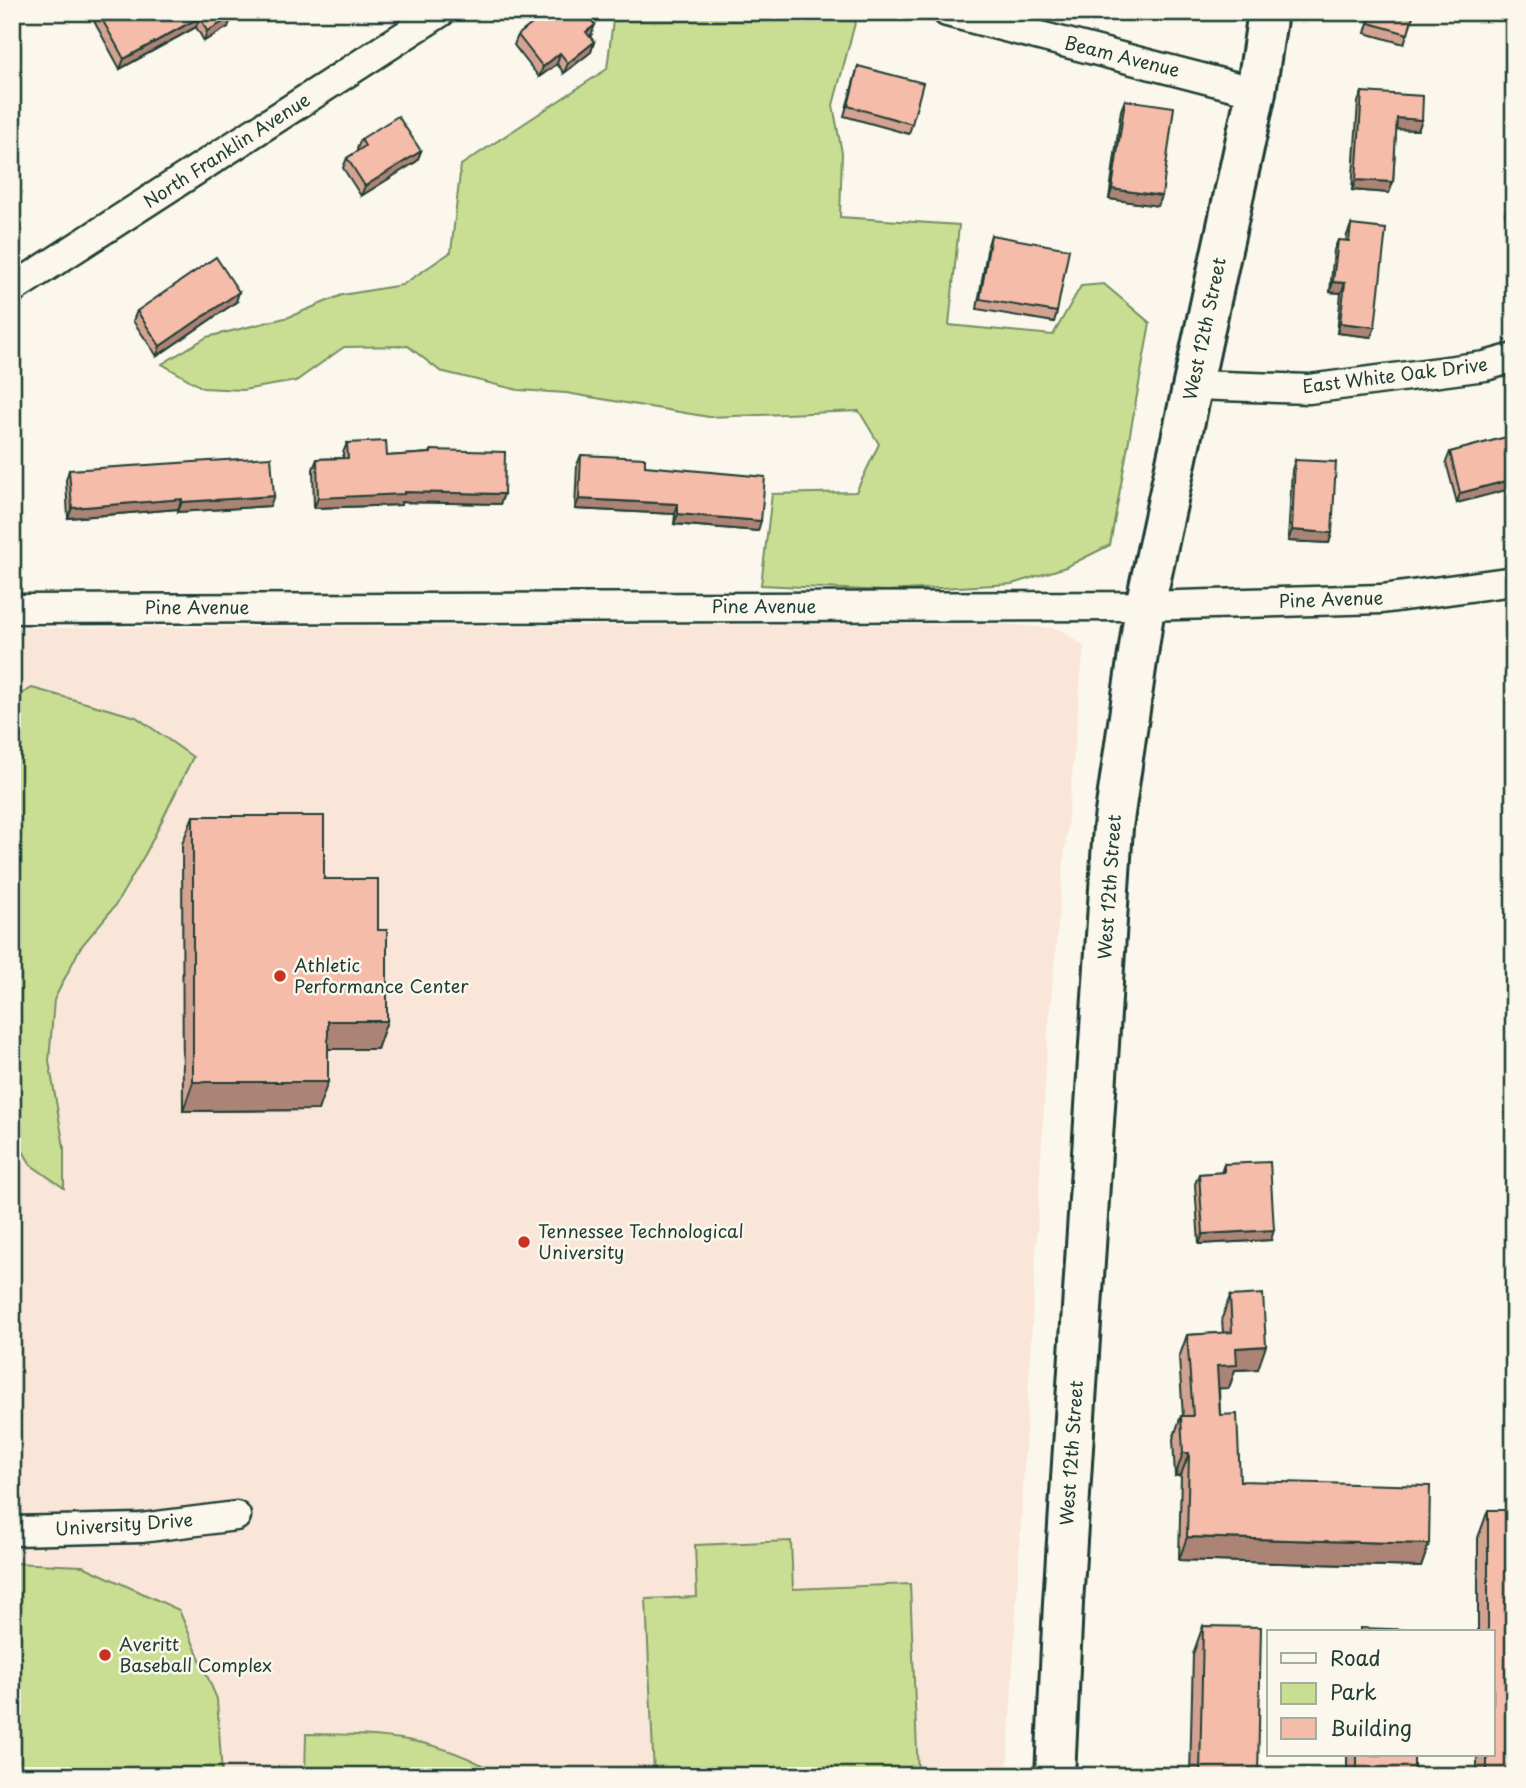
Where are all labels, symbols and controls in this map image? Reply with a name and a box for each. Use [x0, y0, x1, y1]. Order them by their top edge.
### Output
street label: Beam Avenue [1062, 28, 1183, 83]
street label: North Franklin Avenue [138, 86, 315, 214]
street label: West 12th Street [1175, 255, 1232, 403]
street label: East White Oak Drive [1301, 350, 1489, 399]
street label: Pine Avenue [1278, 583, 1384, 614]
street label: Pine Avenue [712, 592, 817, 619]
street label: Pine Avenue [145, 593, 250, 620]
street label: West 12th Street [1090, 813, 1127, 960]
place label: Athletic Performance Center [294, 951, 469, 999]
marker: Athletic Performance Center [272, 968, 288, 984]
place label: Tennessee Technological University [538, 1217, 744, 1265]
marker: Tennessee Technological University [516, 1234, 532, 1250]
street label: West 12th Street [1052, 1379, 1089, 1526]
street label: University Drive [54, 1505, 194, 1542]
place label: Averitt Baseball Complex [119, 1630, 272, 1678]
legend [1267, 1630, 1494, 1756]
text: Road [1330, 1641, 1381, 1673]
marker: Averitt Baseball Complex [97, 1647, 113, 1663]
text: Park [1330, 1675, 1377, 1707]
text: Building [1330, 1711, 1412, 1743]

